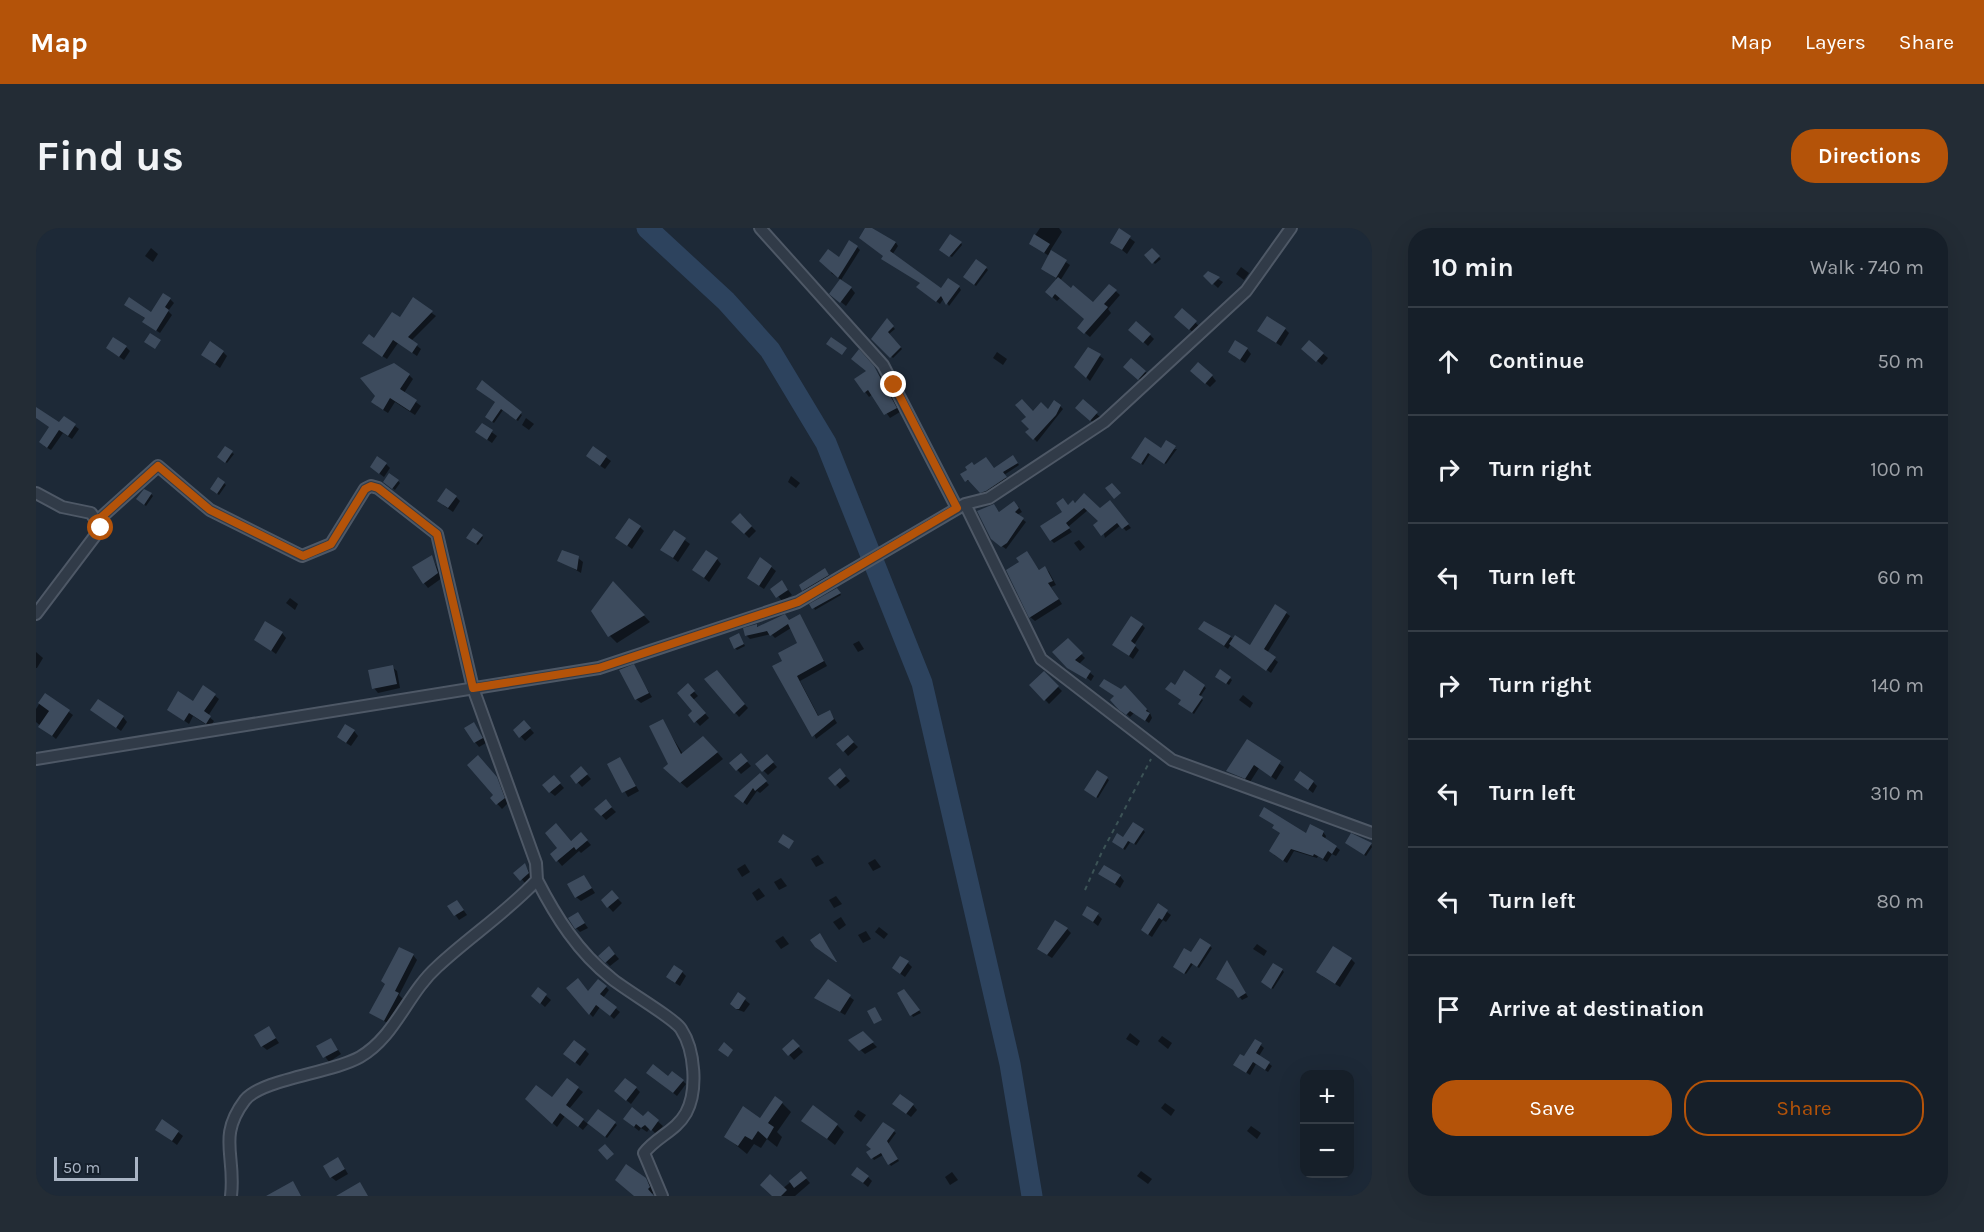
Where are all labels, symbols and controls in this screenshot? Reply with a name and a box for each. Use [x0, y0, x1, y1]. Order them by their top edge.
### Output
text: Map [30, 26, 88, 59]
text: Map [1730, 30, 1772, 54]
text: Layers [1805, 30, 1866, 54]
text: Share [1899, 30, 1954, 54]
button: Directions [1791, 129, 1948, 183]
text: Find us [36, 131, 184, 181]
text: 10 min [1432, 252, 1514, 283]
text: Walk · 740 m [1810, 256, 1924, 279]
icon: ahead [1432, 345, 1465, 378]
text: Continue [1489, 348, 1584, 374]
text: 50 m [1877, 350, 1924, 373]
route end [880, 371, 906, 397]
icon: right [1432, 453, 1465, 486]
text: Turn right [1489, 456, 1592, 482]
text: 100 m [1870, 458, 1924, 481]
route start [87, 514, 113, 540]
icon: left [1432, 561, 1465, 594]
text: Turn left [1489, 564, 1576, 590]
text: 60 m [1877, 566, 1924, 589]
icon: right [1432, 669, 1465, 702]
text: Turn right [1489, 672, 1592, 698]
text: 140 m [1871, 674, 1924, 697]
icon: left [1432, 777, 1465, 810]
text: Turn left [1489, 780, 1576, 806]
text: 310 m [1870, 782, 1924, 805]
icon: left [1432, 885, 1465, 918]
text: Turn left [1489, 888, 1576, 914]
text: 80 m [1876, 890, 1924, 913]
icon: arrive [1432, 993, 1465, 1026]
text: Arrive at destination [1489, 996, 1704, 1022]
map controls [1300, 1070, 1354, 1178]
button: + [1300, 1070, 1354, 1124]
button: Save [1432, 1080, 1672, 1136]
button: Share [1684, 1080, 1924, 1136]
button: − [1300, 1124, 1354, 1178]
scale bar [54, 1154, 138, 1182]
text: 50 m [63, 1158, 100, 1177]

